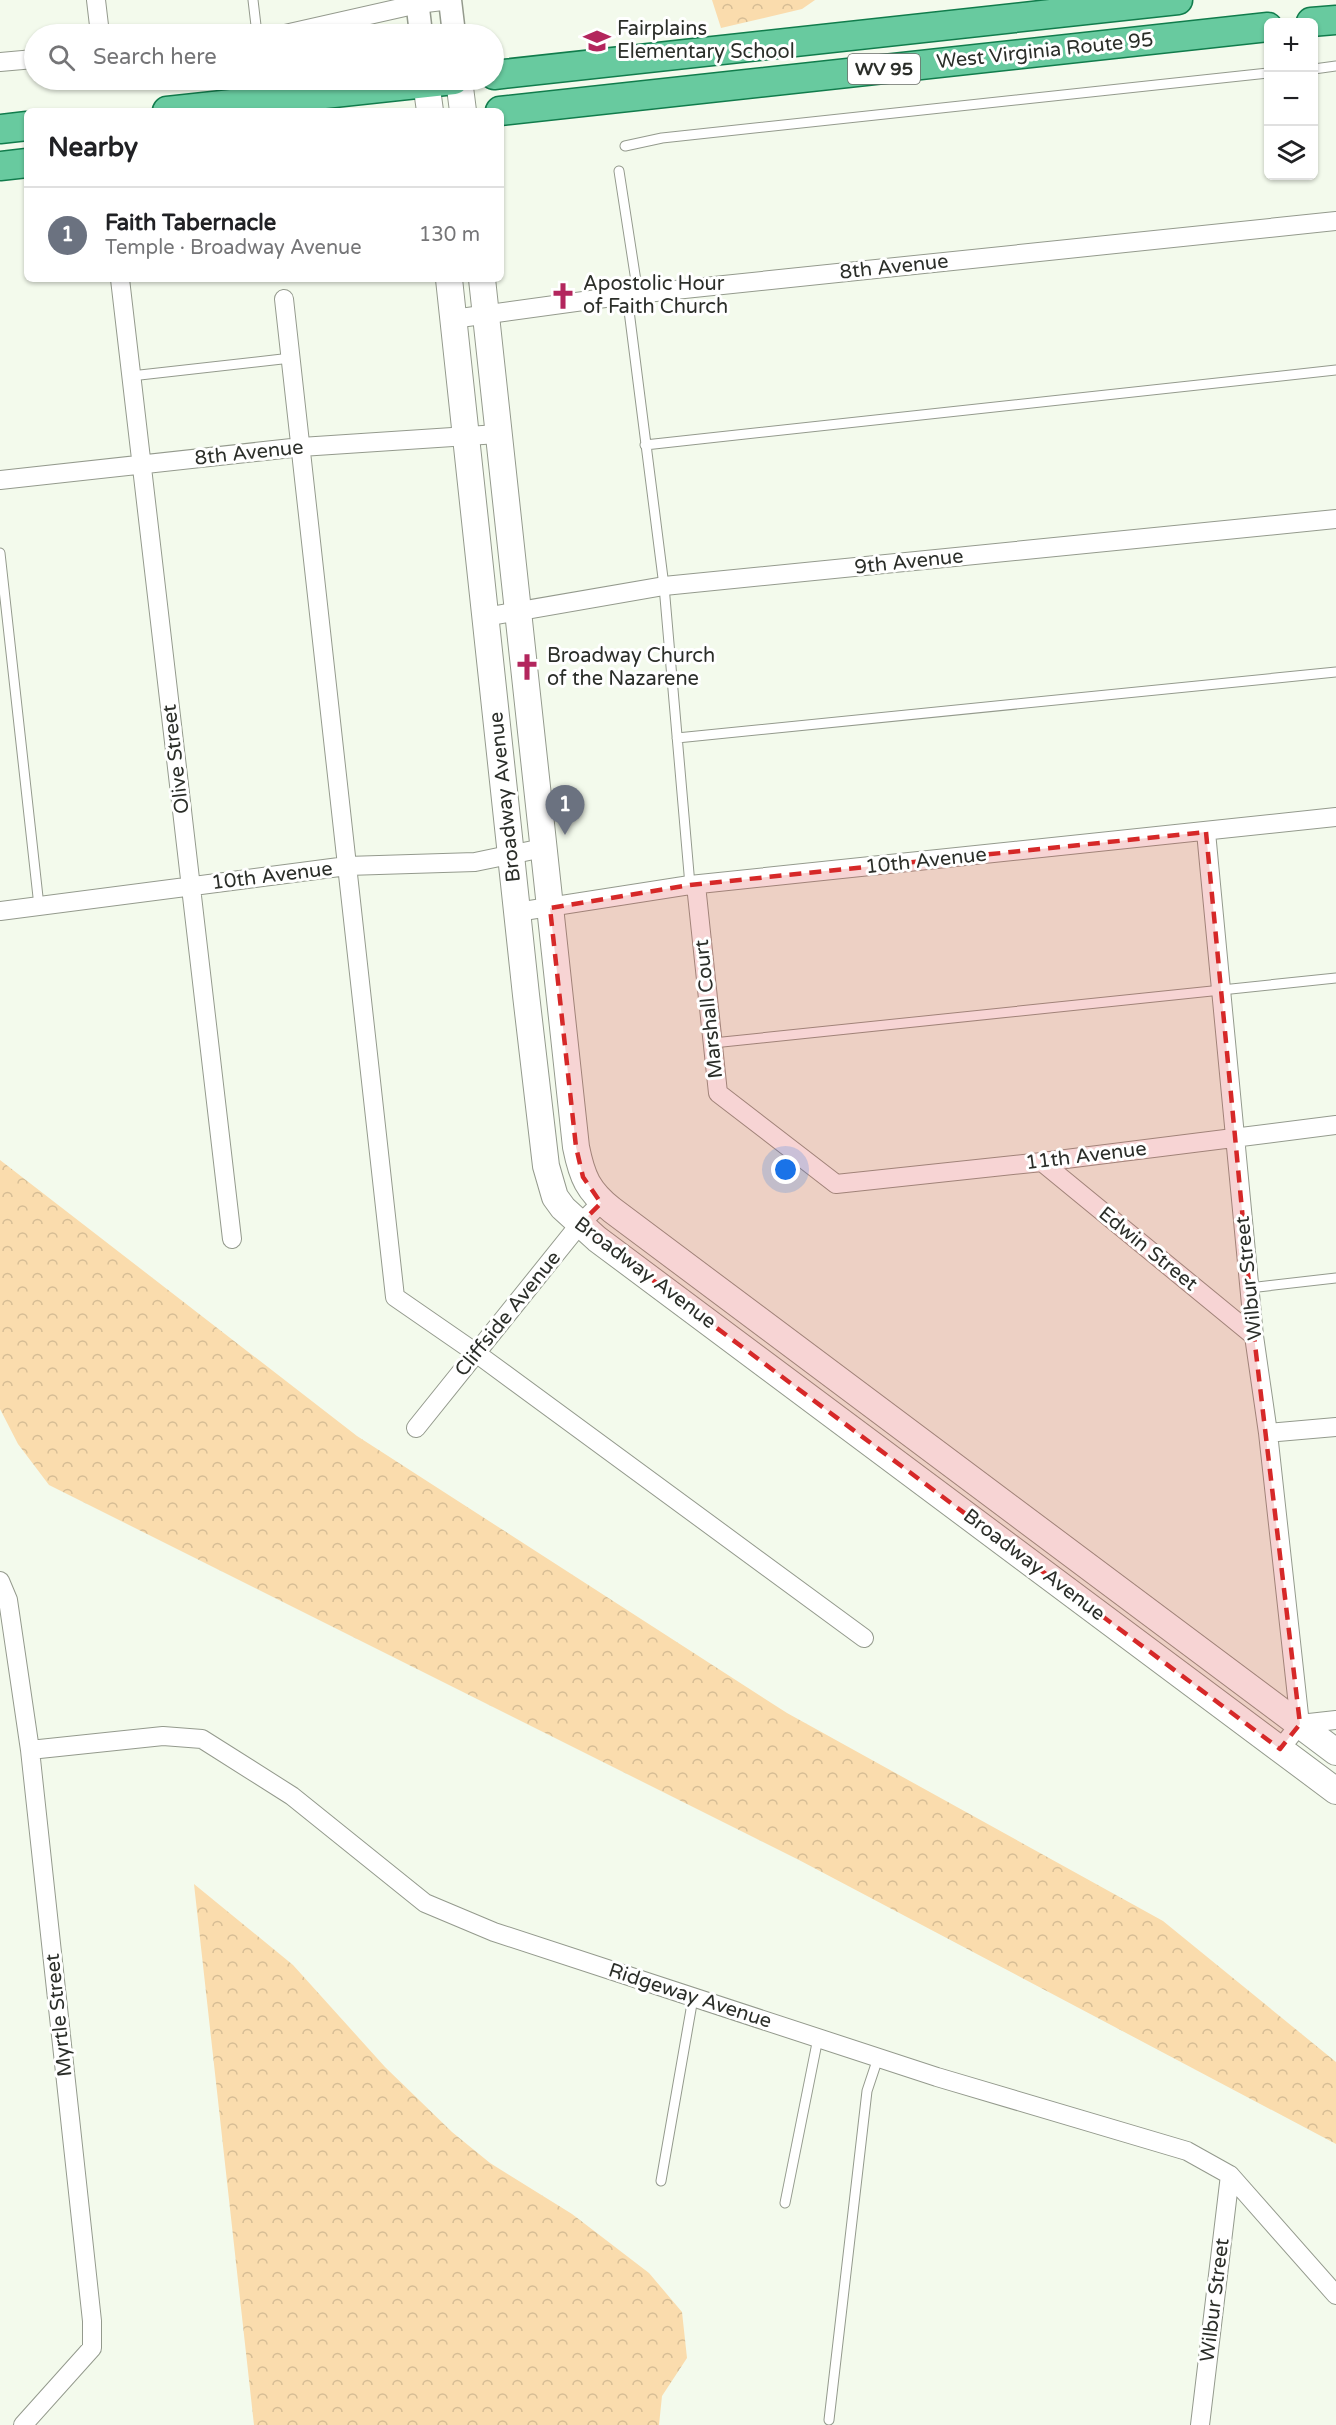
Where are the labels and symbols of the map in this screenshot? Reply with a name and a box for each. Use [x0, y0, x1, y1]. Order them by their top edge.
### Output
place label: Fairplains Elementary School [617, 17, 795, 64]
school or university icon: Fairplains Elementary School [582, 26, 612, 56]
street label: West Virginia Route 95 [935, 28, 1155, 74]
road number: WV 95 [848, 54, 920, 84]
street label: 8th Avenue [838, 249, 950, 285]
place label: Apostolic Hour of Faith Church [583, 272, 728, 319]
church icon: Apostolic Hour of Faith Church [548, 281, 578, 311]
street label: 8th Avenue [193, 435, 305, 471]
street label: 9th Avenue [853, 544, 965, 580]
place label: Broadway Church of the Nazarene [547, 644, 715, 691]
church icon: Broadway Church of the Nazarene [512, 652, 542, 682]
street label: Olive Street [157, 703, 195, 815]
street label: Broadway Avenue [484, 711, 526, 883]
pin: 1 [546, 786, 584, 835]
street label: 10th Avenue [864, 843, 988, 879]
street label: 10th Avenue [210, 857, 334, 895]
street label: Marshall Court [690, 938, 728, 1080]
street label: 11th Avenue [1024, 1137, 1148, 1175]
your location [771, 1155, 800, 1184]
street label: Edwin Street [1094, 1202, 1203, 1296]
street label: Broadway Avenue [569, 1212, 721, 1334]
street label: Wilbur Street [1231, 1214, 1267, 1341]
street label: Cliffside Avenue [450, 1246, 566, 1382]
street label: Broadway Avenue [958, 1504, 1110, 1626]
street label: Myrtle Street [41, 1952, 77, 2078]
street label: Ridgeway Avenue [605, 1958, 775, 2034]
street label: Wilbur Street [1195, 2236, 1235, 2363]

